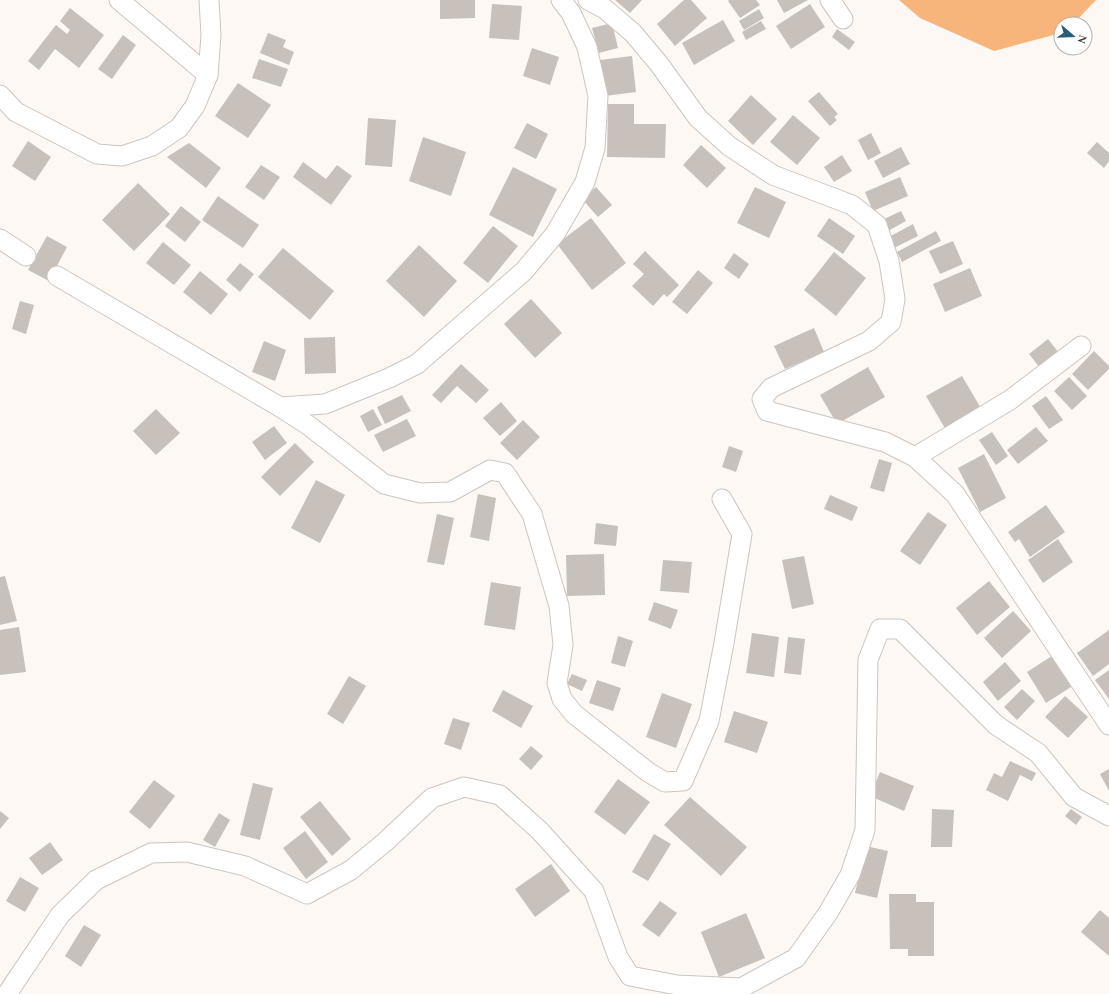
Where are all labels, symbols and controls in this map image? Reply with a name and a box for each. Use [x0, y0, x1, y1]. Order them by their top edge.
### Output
north arrow [1053, 16, 1093, 56]
text: N [1075, 34, 1089, 45]

